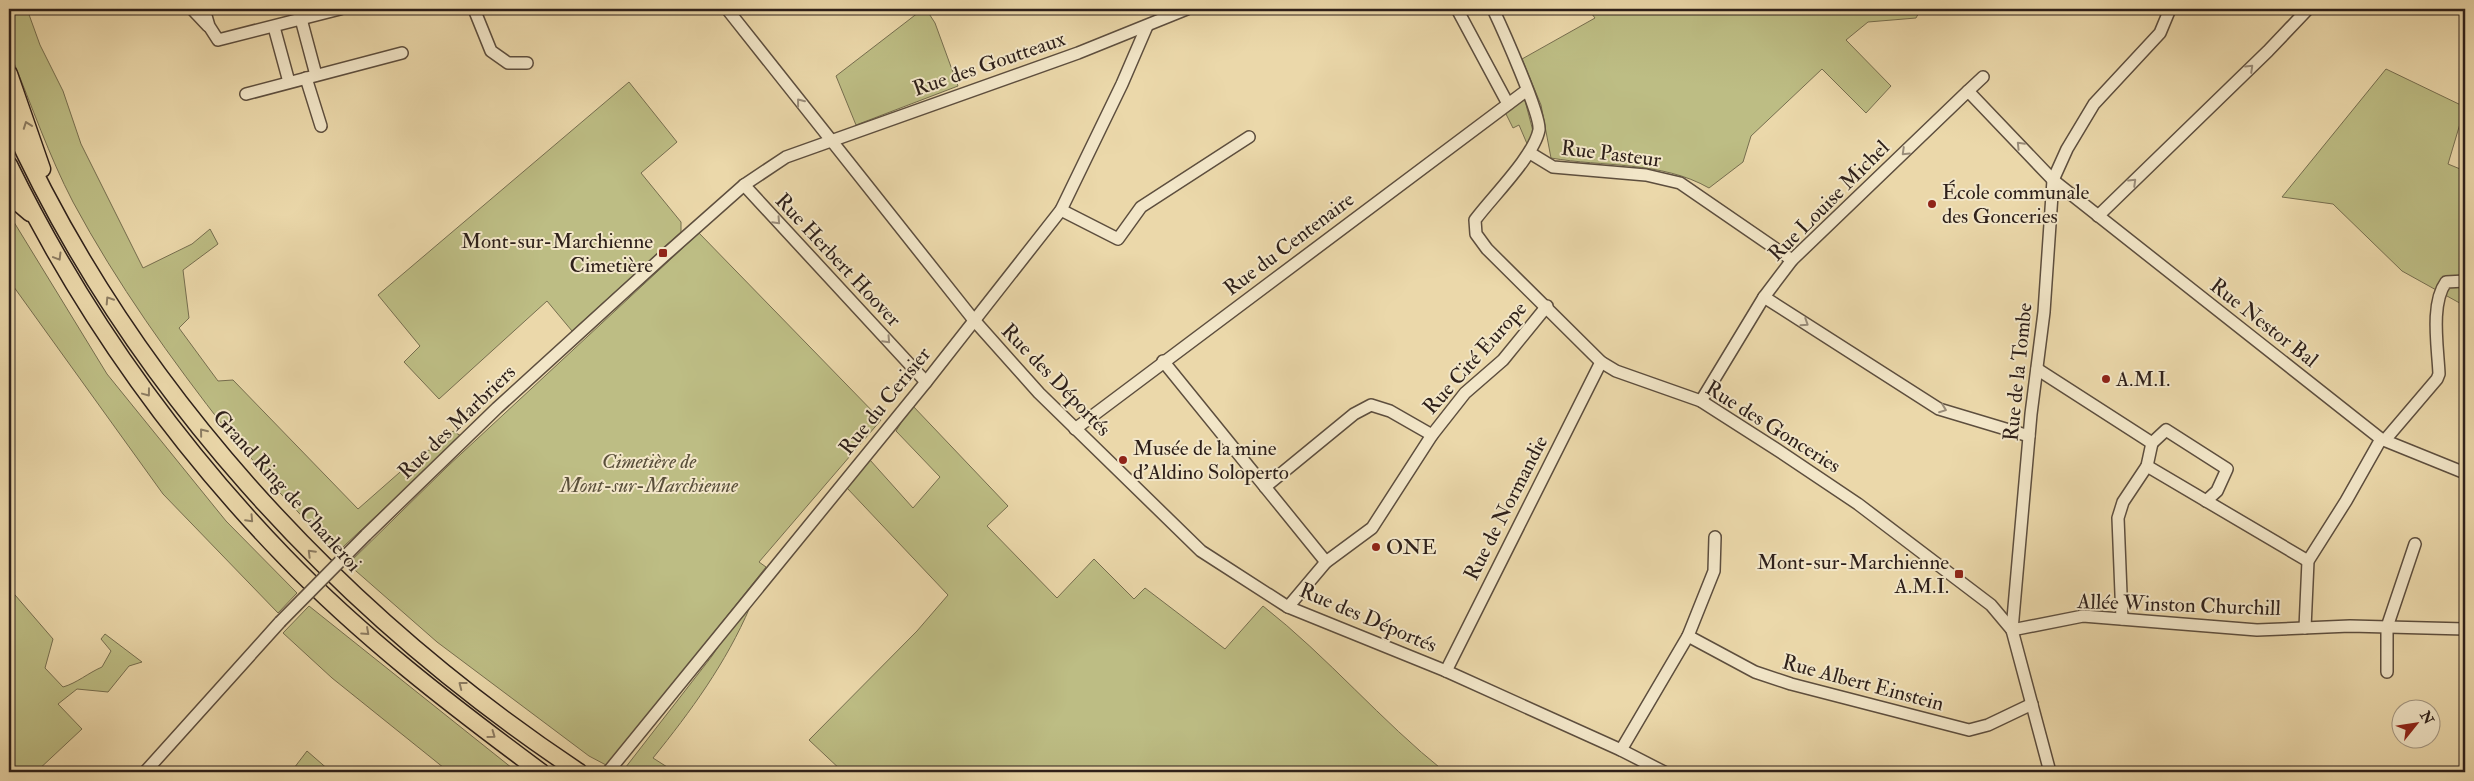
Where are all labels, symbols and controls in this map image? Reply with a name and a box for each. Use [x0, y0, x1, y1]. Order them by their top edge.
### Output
street label: Rue des Goutteaux [909, 25, 1069, 103]
one-way arrow [2244, 65, 2253, 74]
one-way arrow [797, 99, 805, 108]
one-way arrow [23, 121, 33, 129]
street label: Rue Pasteur [1559, 134, 1663, 174]
street label: Rue Louise Michel [1763, 134, 1896, 267]
one-way arrow [2017, 141, 2026, 150]
one-way arrow [1901, 146, 1910, 155]
place label: École communale des Gonceries [1942, 179, 2090, 230]
one-way arrow [2128, 179, 2137, 188]
street label: Rue du Centenaire [1218, 186, 1360, 302]
street label: Rue Herbert Hoover [769, 188, 907, 333]
marker: École communale des Gonceries [1926, 198, 1938, 210]
one-way arrow [771, 215, 780, 224]
place label: Mont-sur-Marchienne Cimetière [461, 228, 653, 279]
marker: Mont-sur-Marchienne Cimetière [657, 247, 669, 259]
one-way arrow [52, 252, 62, 261]
street label: Rue Nestor Bal [2204, 272, 2324, 374]
one-way arrow [106, 296, 115, 306]
street label: Rue Cité Europe [1417, 296, 1533, 420]
street label: Rue de la Tombe [1997, 301, 2039, 443]
one-way arrow [1800, 317, 1809, 326]
street label: Rue des Déportés [995, 318, 1117, 442]
one-way arrow [881, 335, 890, 344]
street label: Rue du Cerisier [833, 341, 937, 461]
street label: Rue des Marbriers [392, 359, 522, 485]
place label: A.M.I. [2115, 366, 2170, 393]
marker: A.M.I. [2100, 373, 2112, 385]
street label: Rue des Gonceries [1700, 375, 1846, 479]
one-way arrow [142, 387, 150, 396]
one-way arrow [1938, 403, 1947, 413]
street label: Grand Ring de Charleroi [207, 404, 367, 578]
one-way arrow [201, 429, 209, 438]
street label: Rue de Normandie [1458, 431, 1554, 585]
place label: Musée de la mine d'Aldino Soloperto [1133, 435, 1289, 486]
park label: Cimetière de Mont-sur-Marchienne [558, 448, 739, 499]
marker: Musée de la mine d'Aldino Soloperto [1117, 454, 1129, 466]
one-way arrow [244, 513, 253, 522]
place label: ONE [1386, 534, 1437, 561]
marker: ONE [1370, 541, 1382, 553]
place label: Mont-sur-Marchienne A.M.I. [1757, 549, 1949, 600]
one-way arrow [308, 550, 317, 559]
marker: Mont-sur-Marchienne A.M.I. [1953, 568, 1965, 580]
street label: Rue des Déportés [1295, 577, 1441, 659]
street label: Allée Winston Churchill [2076, 588, 2282, 622]
one-way arrow [361, 627, 370, 636]
street label: Rue Albert Einstein [1779, 648, 1947, 718]
one-way arrow [458, 682, 467, 691]
north arrow [2392, 698, 2442, 748]
text: N [2416, 707, 2438, 728]
one-way arrow [486, 730, 495, 738]

